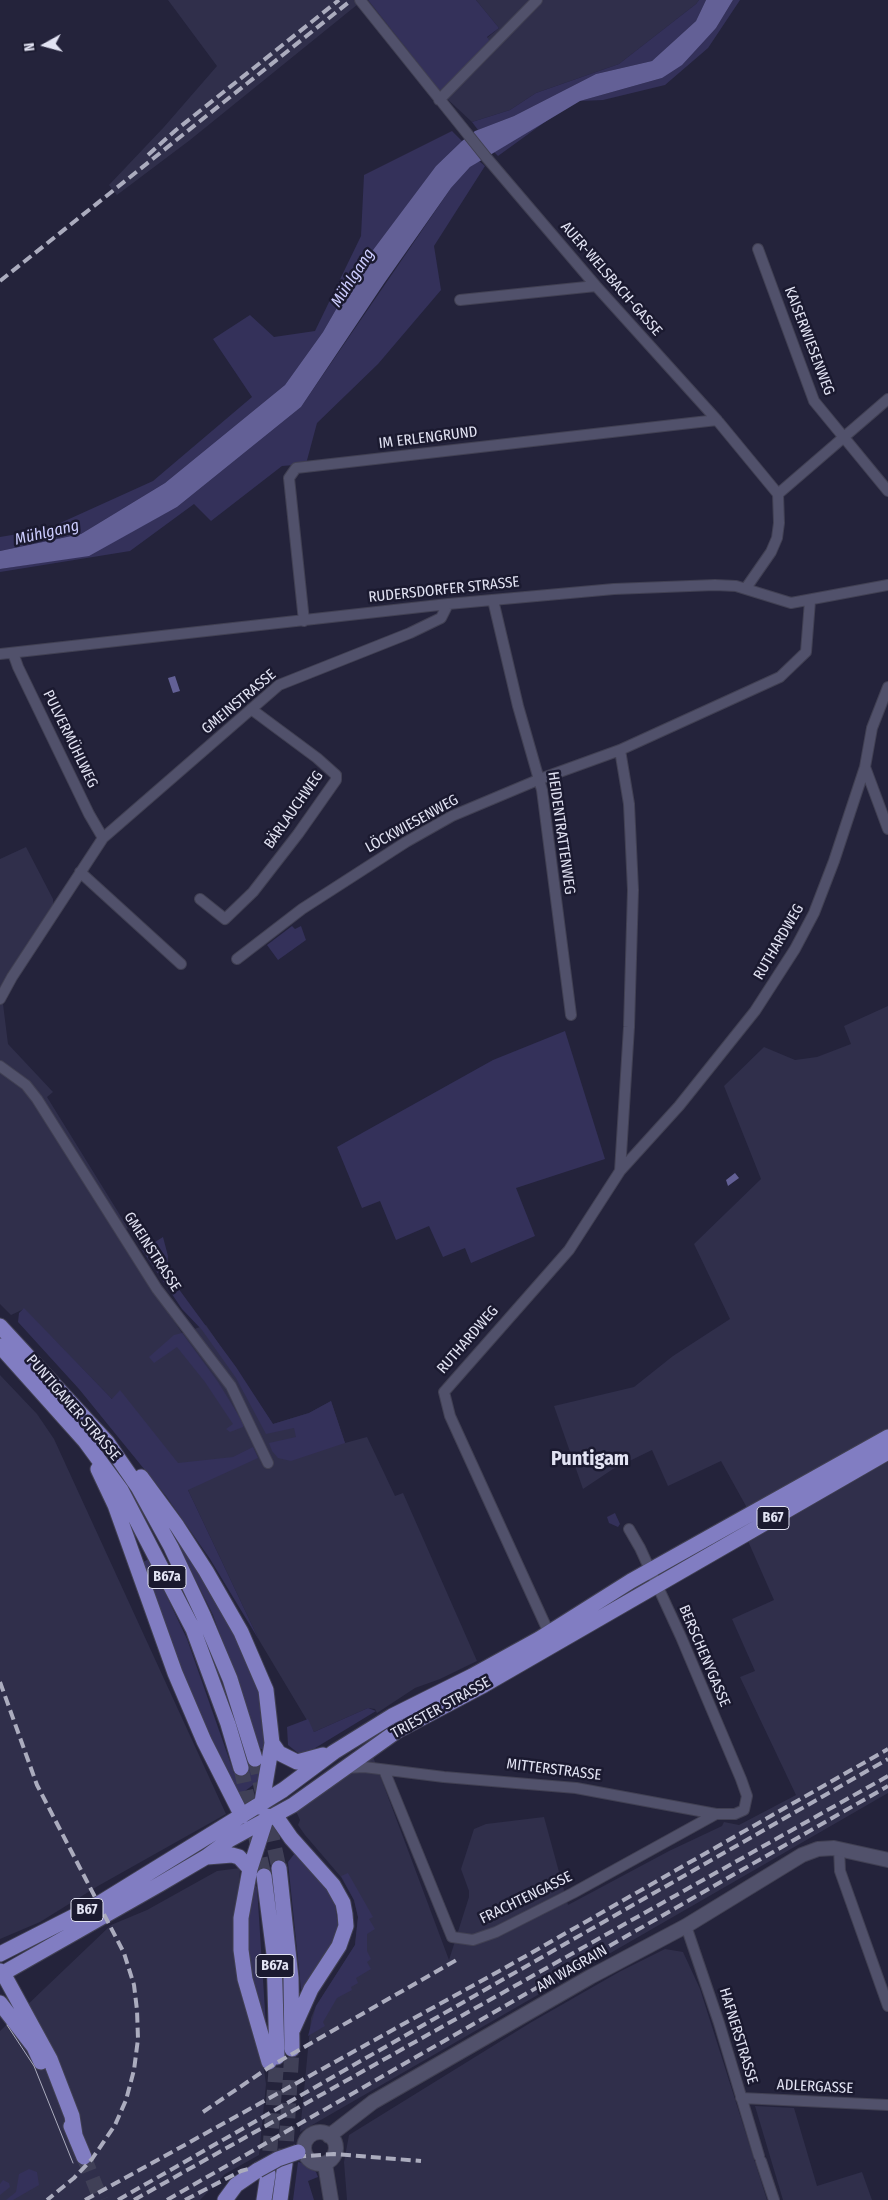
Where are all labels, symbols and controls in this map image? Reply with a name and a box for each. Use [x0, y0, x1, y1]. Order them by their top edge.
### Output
north arrow [20, 20, 70, 70]
text: N [21, 42, 39, 52]
street label: AUER-WELSBACH-GASSE [557, 218, 665, 340]
water label: Mühlgang [327, 245, 379, 311]
street label: KAISERWIESENWEG [780, 284, 838, 398]
street label: IM ERLENGRUND [378, 423, 478, 453]
water label: Mühlgang [13, 516, 81, 550]
street label: RUDERSDORFER STRASSE [368, 573, 520, 607]
street label: GMEINSTRASSE [198, 666, 280, 738]
street label: PULVERMÜHLWEG [39, 687, 101, 791]
street label: BÄRLAUCHWEG [261, 768, 327, 852]
street label: HEIDENTRATTENWEG [543, 770, 579, 896]
street label: LÖCKWIESENWEG [362, 791, 462, 857]
street label: RUTHARDWEG [750, 901, 808, 983]
street label: GMEINSTRASSE [120, 1209, 184, 1295]
street label: RUTHARDWEG [434, 1302, 502, 1378]
street label: PUNTIGAMER STRASSE [22, 1351, 124, 1465]
district label: Puntigam [551, 1447, 629, 1471]
road number: B67 [757, 1506, 789, 1530]
road number: B67a [148, 1565, 186, 1588]
street label: BERSCHENYGASSE [674, 1602, 734, 1710]
street label: TRIESTER STRASSE [388, 1673, 494, 1743]
street label: MITTERSTRASSE [506, 1755, 602, 1785]
street label: FRACHTENGASSE [477, 1868, 575, 1928]
road number: B67 [71, 1898, 103, 1922]
street label: AM WAGRAIN [533, 1942, 611, 1996]
road number: B67a [256, 1954, 294, 1978]
street label: HAFNERSTRASSE [715, 1986, 761, 2086]
street label: ADLERGASSE [776, 2076, 854, 2098]

